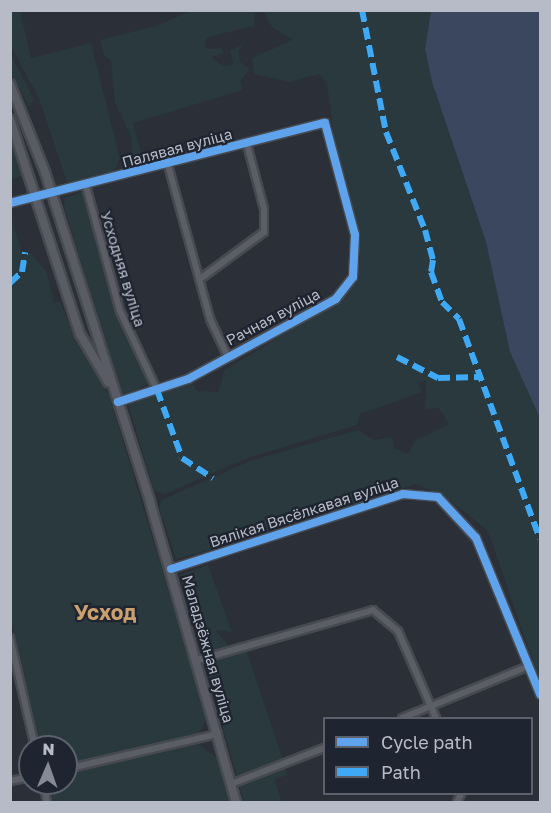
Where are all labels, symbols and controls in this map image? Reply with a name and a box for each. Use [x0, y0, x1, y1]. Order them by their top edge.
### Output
street label: Палявая вуліца [120, 125, 234, 171]
street label: Усходняя вуліца [97, 209, 149, 329]
street label: Рачная вуліца [223, 285, 323, 349]
street label: Вялікая Вясёлкавая вуліца [207, 473, 401, 551]
street label: Маладзёжная вуліца [178, 573, 238, 725]
district label: Усход [74, 599, 136, 625]
legend [323, 717, 533, 795]
text: Cycle path [381, 731, 473, 753]
north arrow [18, 735, 78, 795]
text: N [42, 739, 55, 759]
text: Path [381, 761, 421, 783]

